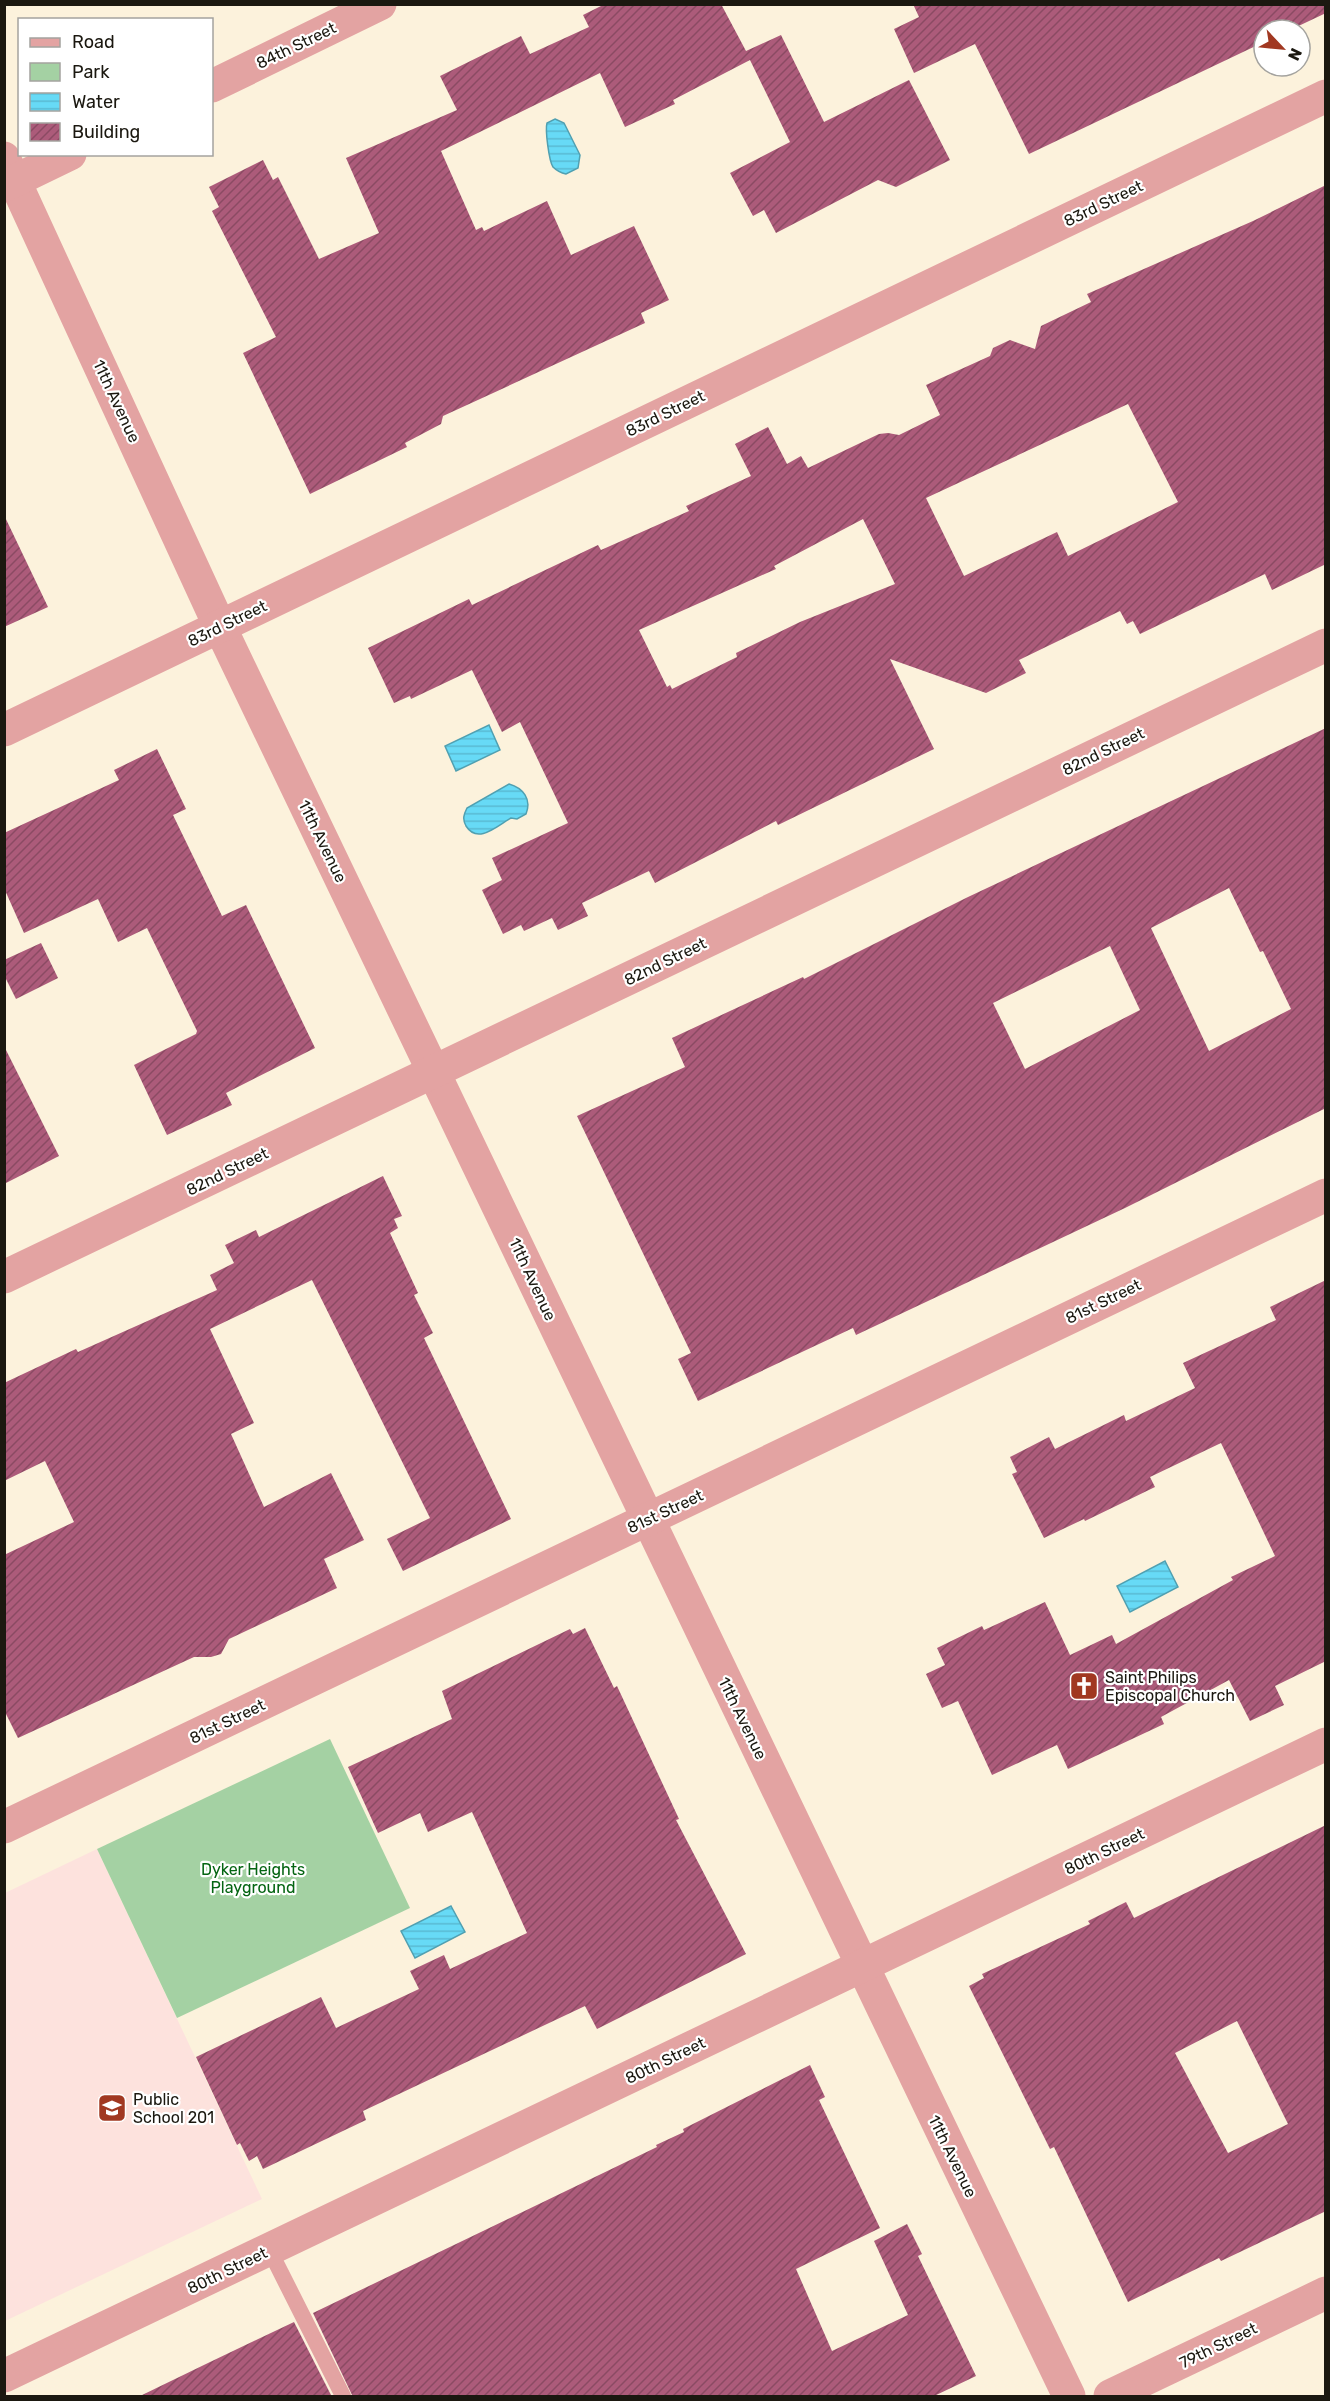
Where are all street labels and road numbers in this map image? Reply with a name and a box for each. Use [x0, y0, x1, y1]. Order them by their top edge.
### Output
street label: 84th Street [253, 18, 339, 73]
street label: 83rd Street [1061, 176, 1146, 231]
street label: 11th Avenue [89, 357, 144, 446]
street label: 83rd Street [623, 386, 708, 441]
street label: 83rd Street [185, 596, 270, 651]
street label: 82nd Street [1059, 723, 1147, 779]
street label: 11th Avenue [294, 797, 351, 886]
street label: 82nd Street [621, 933, 709, 989]
street label: 82nd Street [183, 1143, 271, 1199]
street label: 11th Avenue [505, 1235, 560, 1324]
street label: 81st Street [1062, 1275, 1144, 1328]
street label: 81st Street [624, 1486, 706, 1537]
street label: 11th Avenue [714, 1674, 771, 1763]
street label: 81st Street [186, 1695, 268, 1748]
street label: 80th Street [1061, 1824, 1147, 1879]
street label: 80th Street [622, 2033, 708, 2088]
street label: 11th Avenue [924, 2112, 981, 2201]
street label: 80th Street [184, 2243, 270, 2298]
street label: 79th Street [1176, 2319, 1260, 2372]

